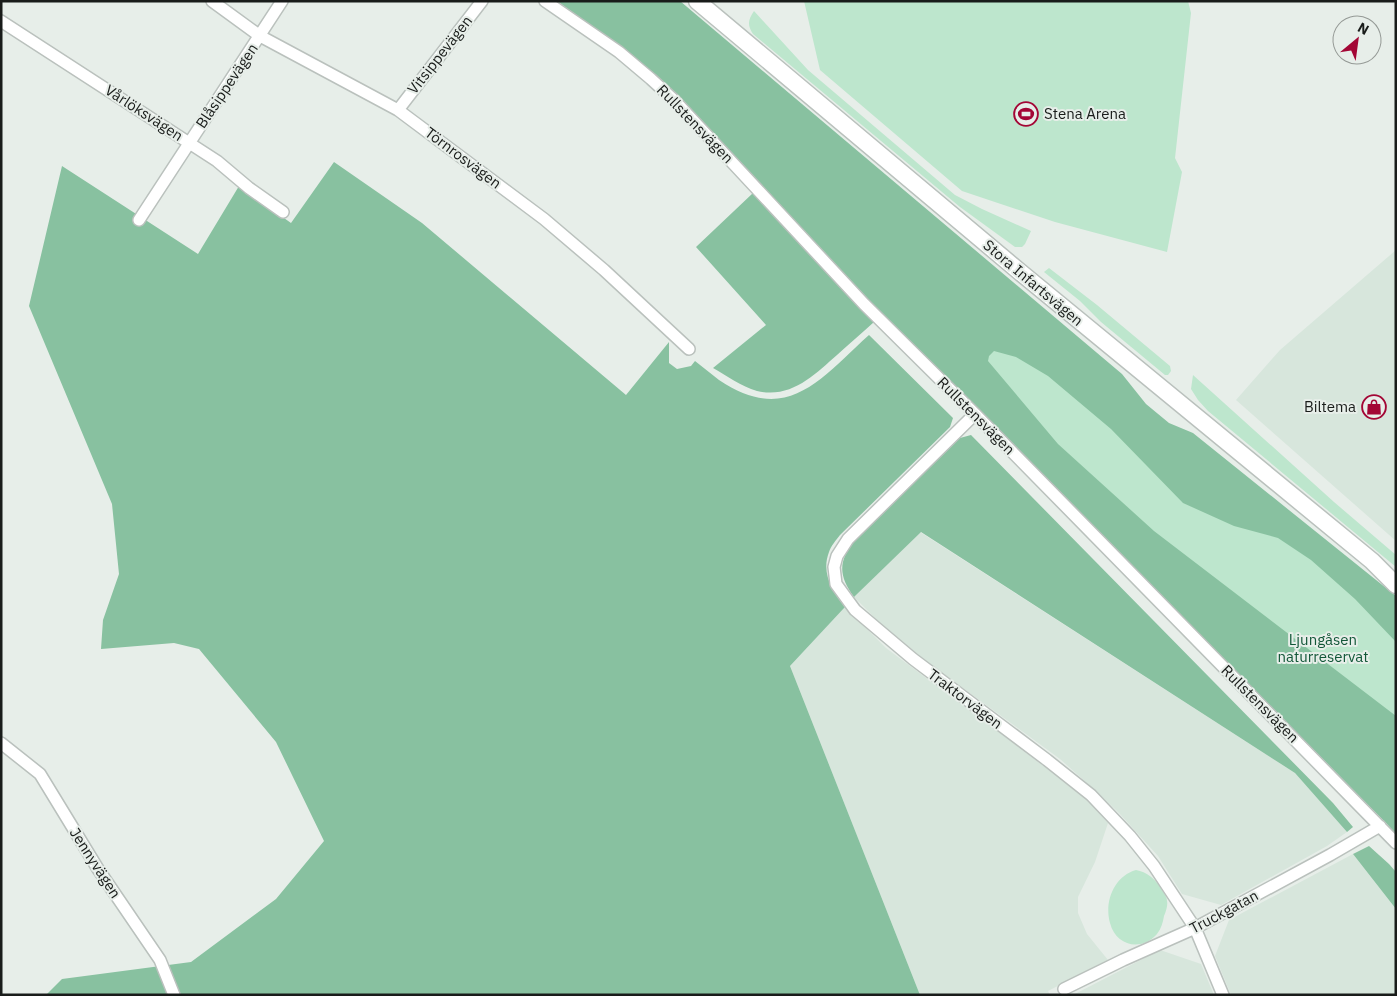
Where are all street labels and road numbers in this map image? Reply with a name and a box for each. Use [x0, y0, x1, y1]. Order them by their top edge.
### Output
street label: Vitsippevägen [403, 12, 476, 98]
street label: Blåsippevägen [191, 40, 262, 132]
street label: Vårlöksvägen [102, 80, 187, 145]
street label: Rullstensvägen [653, 80, 738, 167]
street label: Törnrosvägen [421, 123, 505, 193]
street label: Stora Infartsvägen [980, 235, 1087, 330]
street label: Rullstensvägen [933, 373, 1019, 459]
street label: Rullstensvägen [1217, 661, 1303, 747]
street label: Traktorvägen [924, 664, 1006, 733]
street label: Jennyvägen [66, 824, 125, 902]
street label: Truckgatan [1186, 886, 1261, 938]

